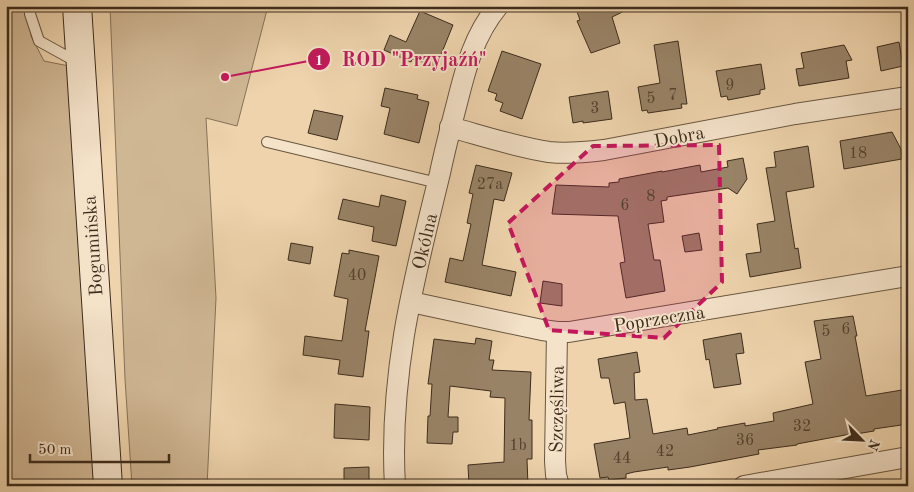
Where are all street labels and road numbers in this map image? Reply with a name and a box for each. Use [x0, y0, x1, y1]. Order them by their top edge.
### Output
street label: Dobra [653, 124, 707, 153]
street label: Bogumińska [81, 194, 107, 297]
street label: Okólna [411, 211, 442, 272]
street label: Poprzeczna [612, 304, 707, 337]
street label: Szczęśliwa [548, 364, 569, 453]

